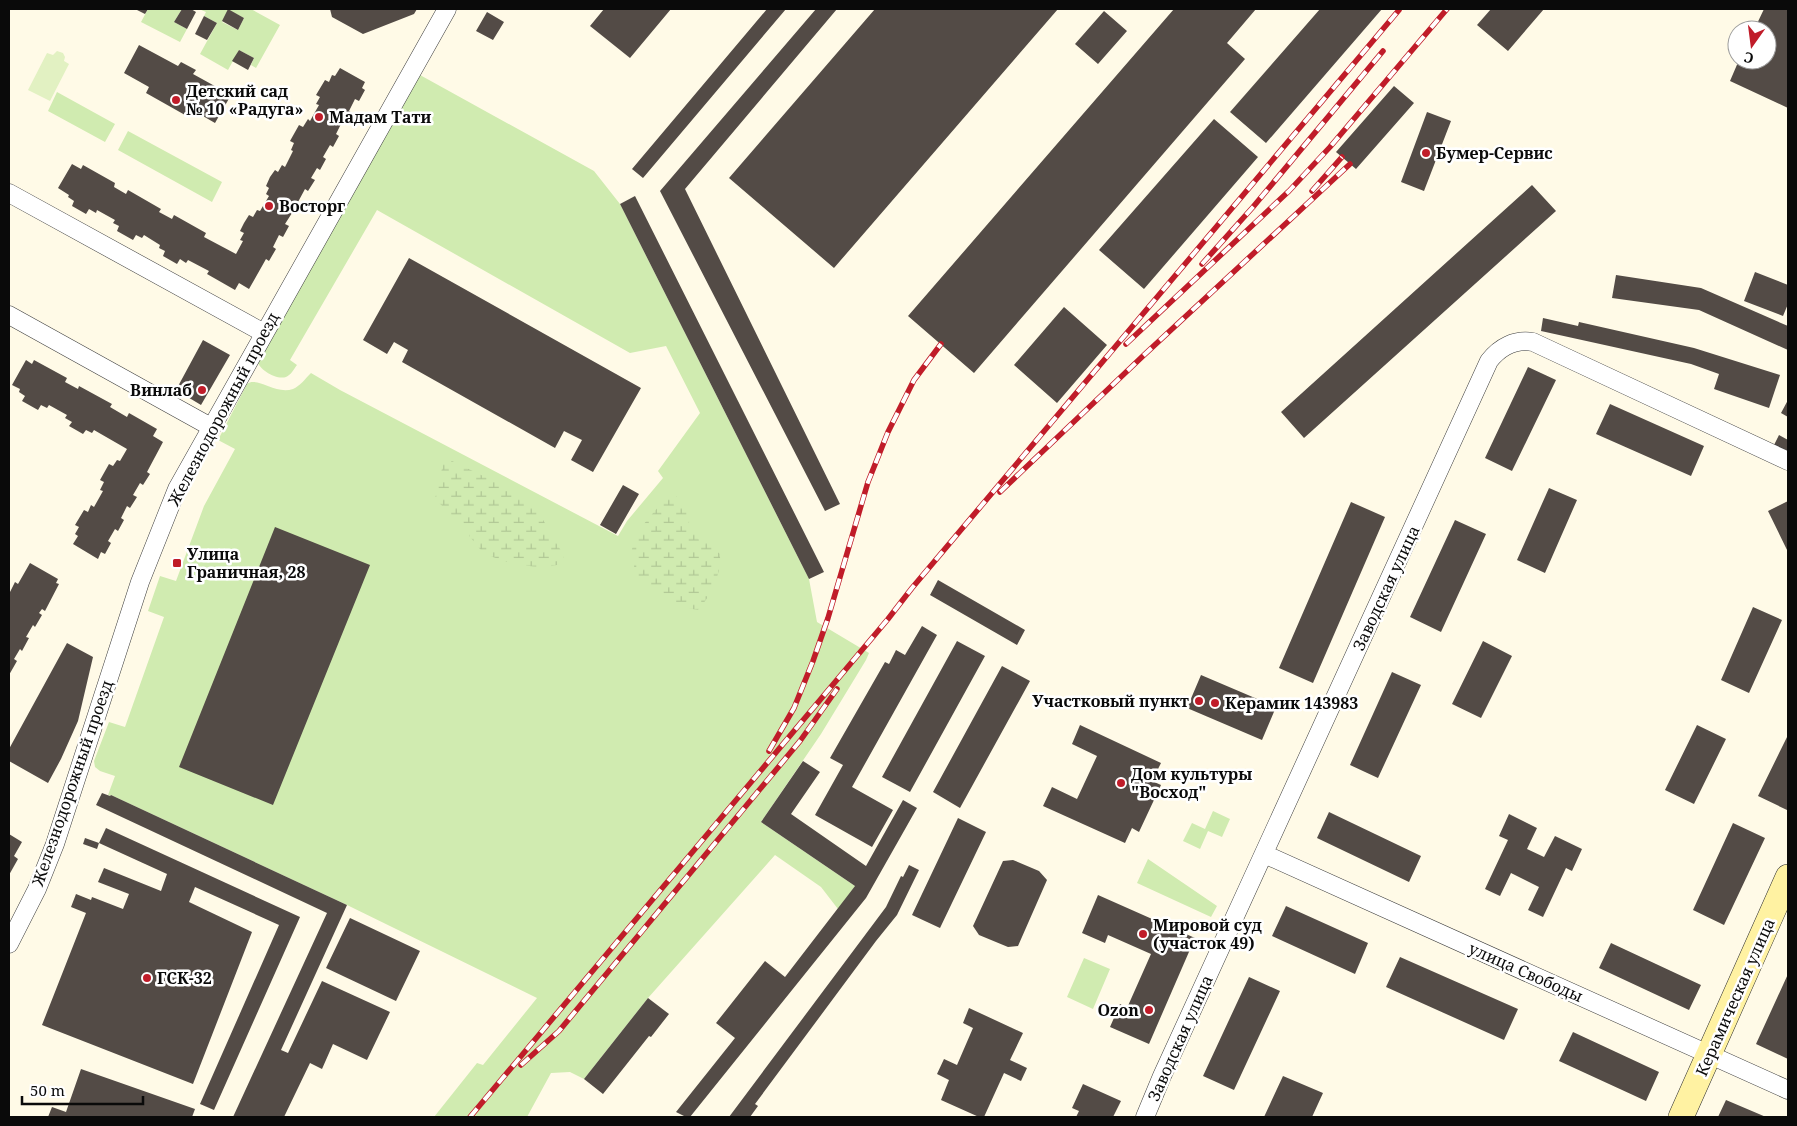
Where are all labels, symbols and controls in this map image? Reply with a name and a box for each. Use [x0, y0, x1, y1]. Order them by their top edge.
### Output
north arrow [1727, 20, 1777, 70]
text: С [1742, 48, 1756, 68]
place label: Детский сад № 10 «Радуга» [186, 80, 303, 120]
marker: Детский сад № 10 «Радуга» [170, 94, 182, 106]
place label: Мадам Тати [329, 106, 431, 128]
marker: Мадам Тати [313, 111, 325, 123]
place label: Бумер-Сервис [1436, 142, 1553, 164]
marker: Бумер-Сервис [1420, 147, 1432, 159]
place label: Восторг [279, 195, 345, 217]
marker: Восторг [263, 200, 275, 212]
street label: Железнодорожный проезд [162, 308, 284, 511]
place label: Винлаб [130, 379, 192, 401]
marker: Винлаб [196, 384, 208, 396]
street label: Заводская улица [1347, 522, 1425, 654]
place label: Улица Граничная, 28 [187, 543, 306, 583]
marker: Улица Граничная, 28 [171, 557, 183, 569]
street label: Железнодорожный проезд [26, 677, 118, 890]
place label: Участковый пункт [1032, 690, 1189, 712]
place label: Керамик 143983 [1225, 692, 1358, 714]
marker: Участковый пункт [1193, 695, 1205, 707]
marker: Керамик 143983 [1209, 697, 1221, 709]
place label: Дом культуры "Восход" [1131, 763, 1252, 803]
marker: Дом культуры "Восход" [1115, 777, 1127, 789]
place label: Мировой суд (участок 49) [1153, 914, 1262, 954]
street label: Керамическая улица [1690, 914, 1780, 1080]
marker: Мировой суд (участок 49) [1137, 928, 1149, 940]
street label: улица Свободы [1465, 937, 1587, 1007]
place label: ГСК-32 [157, 967, 212, 989]
marker: ГСК-32 [141, 972, 153, 984]
street label: Заводская улица [1142, 972, 1218, 1104]
place label: Ozon [1097, 999, 1139, 1021]
marker: Ozon [1143, 1004, 1155, 1016]
scale bar [22, 1074, 144, 1106]
text: 50 m [30, 1080, 65, 1100]

